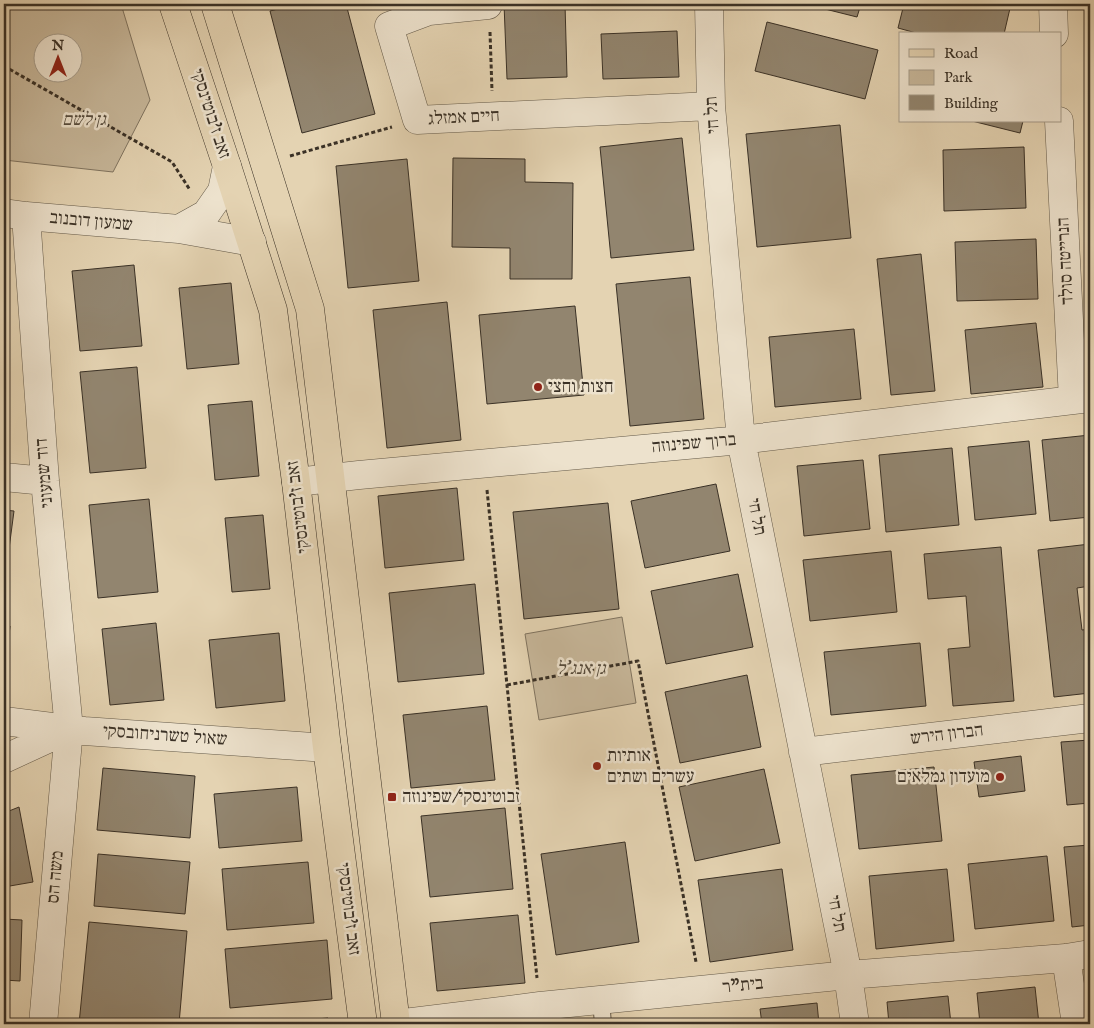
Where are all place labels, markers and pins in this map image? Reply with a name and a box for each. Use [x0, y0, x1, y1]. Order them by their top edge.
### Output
place label: חצות וחצי [548, 376, 614, 399]
marker: חצות וחצי [532, 381, 544, 393]
place label: אותיות עשרים ושתים [607, 745, 694, 789]
marker: אותיות עשרים ושתים [591, 760, 603, 772]
place label: מועדון גמלאים [897, 766, 990, 789]
marker: מועדון גמלאים [994, 771, 1006, 783]
place label: זבוטינסקי/שפינוזה [402, 786, 520, 809]
marker: זבוטינסקי/שפינוזה [386, 791, 398, 803]

